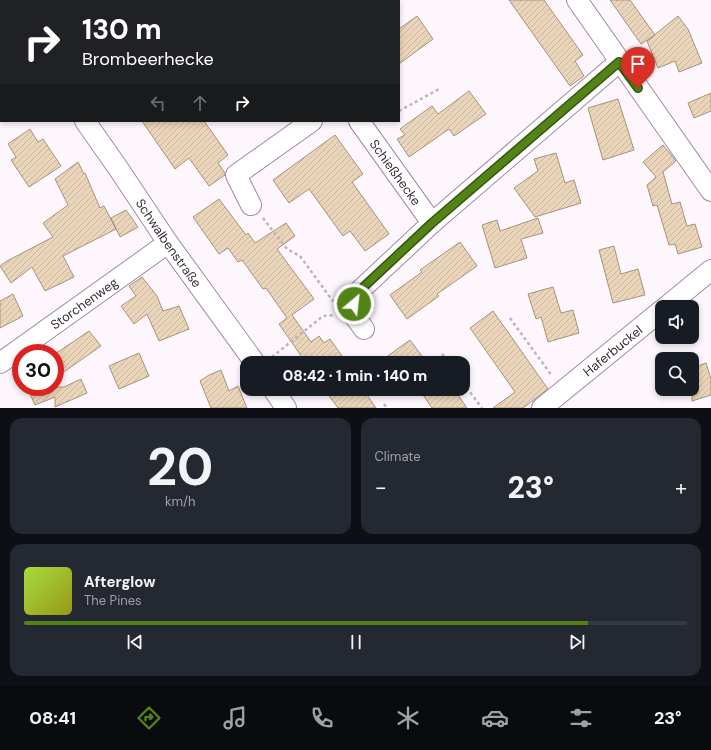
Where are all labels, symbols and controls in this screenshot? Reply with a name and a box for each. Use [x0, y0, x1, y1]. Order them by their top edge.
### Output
text: 130 m [82, 11, 162, 48]
icon: right [16, 16, 68, 68]
text: Brombeerhecke [82, 47, 214, 71]
pin [621, 47, 655, 88]
icon: arrive [627, 53, 649, 75]
icon: left [147, 92, 169, 114]
icon: ahead [189, 92, 211, 114]
icon: right [231, 92, 253, 114]
street label: Schießhecke [366, 136, 425, 209]
street label: Schwalbenstraße [132, 196, 205, 291]
street label: Storchenweg [47, 274, 121, 333]
position arrow [333, 283, 375, 325]
map controls [655, 300, 699, 396]
button: sound [655, 300, 699, 344]
street label: Haferbuckel [580, 322, 646, 380]
speed limit sign: 30 [12, 344, 64, 396]
button: search [655, 352, 699, 396]
text: 08:42 · 1 min · 140 m [283, 366, 427, 386]
text: 20 [147, 433, 213, 501]
text: Climate [375, 448, 421, 465]
text: 23° [508, 468, 554, 507]
text: − [375, 473, 387, 502]
text: + [675, 473, 687, 502]
text: km/h [165, 493, 196, 510]
text: Afterglow [84, 572, 156, 592]
text: The Pines [84, 592, 142, 609]
icon: previous [124, 631, 146, 653]
icon: pause [345, 631, 367, 653]
icon: next [566, 631, 588, 653]
icon: directions [135, 704, 163, 732]
icon: music [221, 704, 249, 732]
icon: phone [308, 704, 336, 732]
icon: climate [394, 704, 422, 732]
icon: car [481, 704, 509, 732]
icon: filters [567, 704, 595, 732]
text: 08:41 [29, 706, 76, 730]
text: 23° [654, 706, 682, 730]

